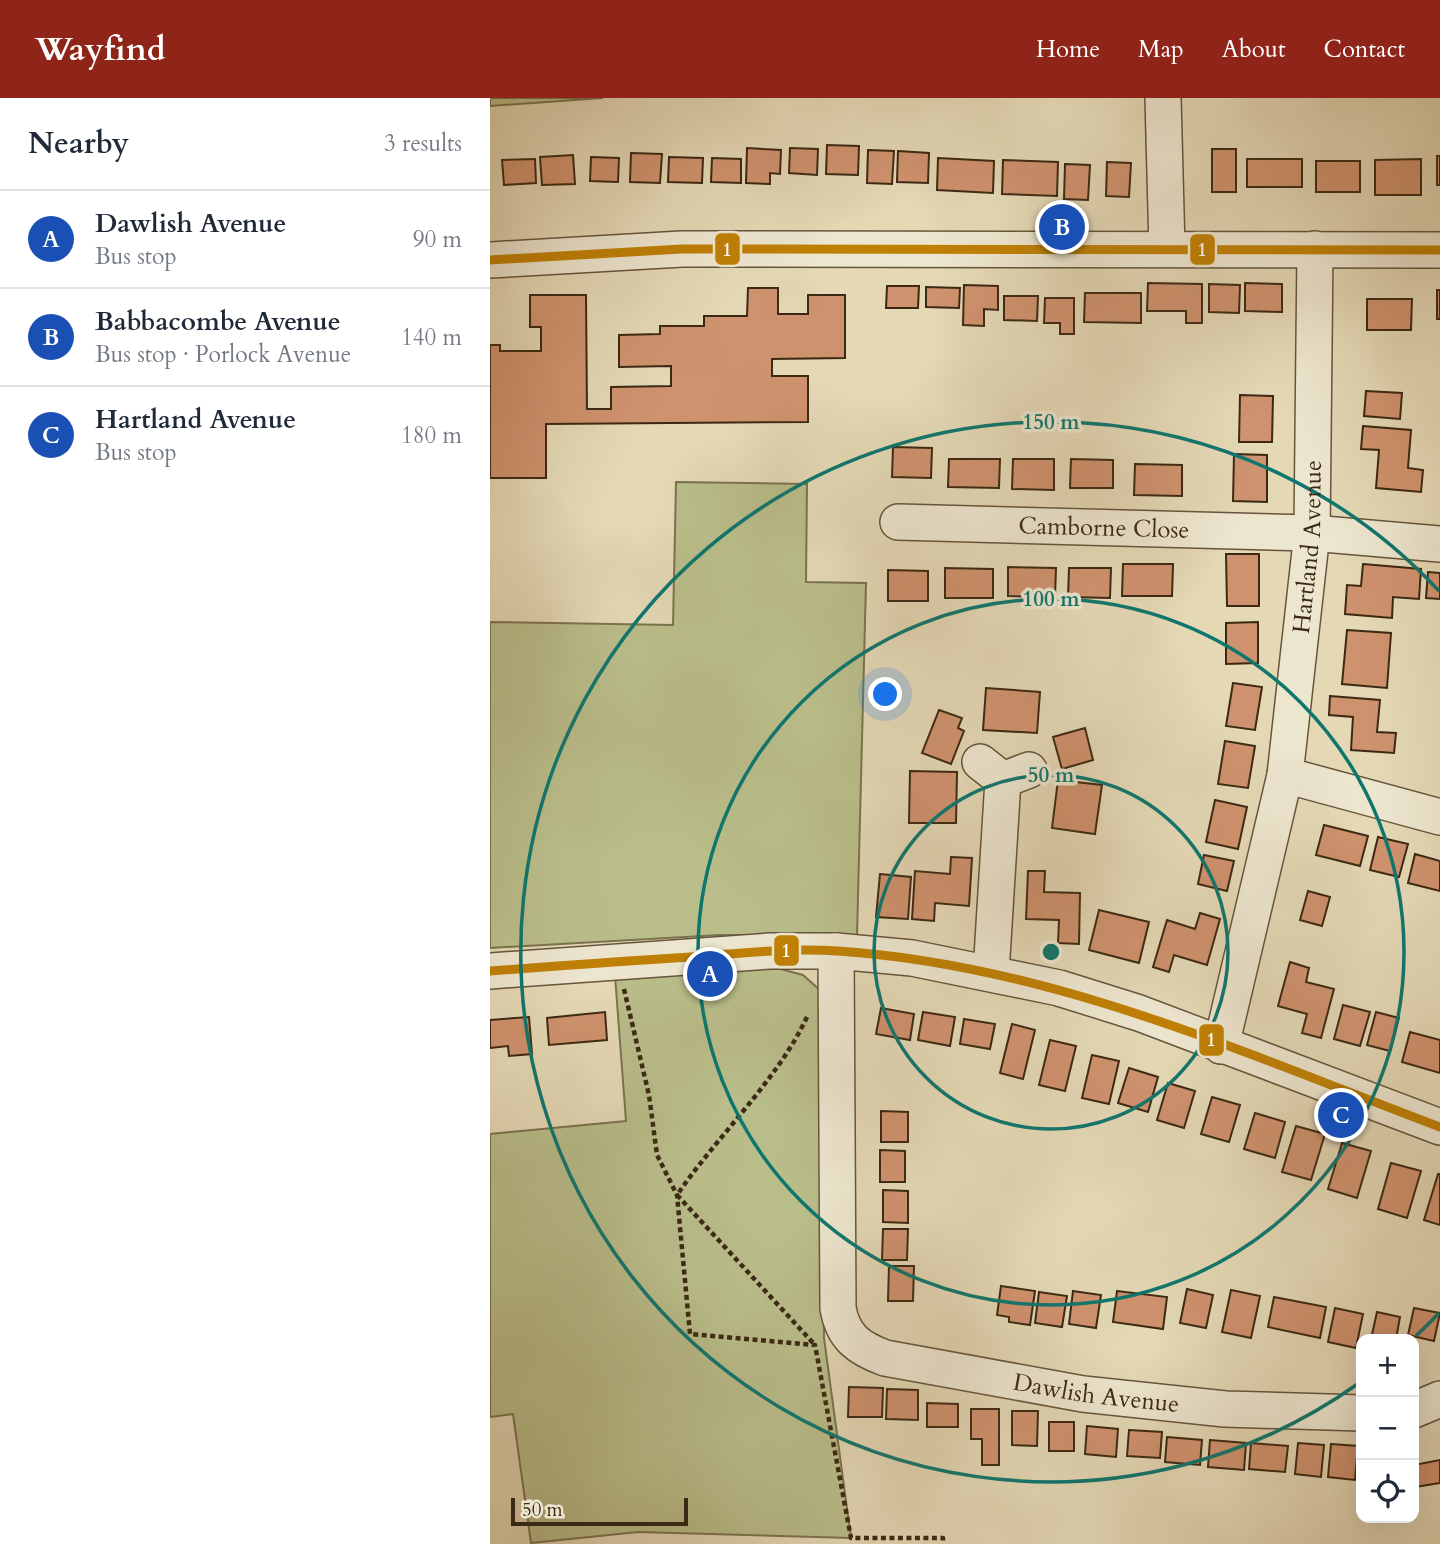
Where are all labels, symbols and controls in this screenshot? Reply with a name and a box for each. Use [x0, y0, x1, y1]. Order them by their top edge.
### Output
text: Wayfind [35, 27, 166, 72]
text: Home [1036, 33, 1100, 66]
text: Map [1138, 33, 1184, 66]
text: About [1222, 33, 1286, 66]
text: Contact [1324, 33, 1405, 66]
text: Nearby [28, 123, 129, 164]
text: 3 results [384, 128, 462, 159]
pin: B [1039, 201, 1085, 253]
text: Dawlish Avenue [95, 206, 286, 241]
text: A [42, 224, 60, 255]
text: 90 m [413, 224, 462, 255]
line badge: 1 [714, 232, 741, 266]
line badge: 1 [1189, 233, 1216, 266]
text: 1 [722, 237, 732, 263]
text: 1 [1197, 237, 1207, 263]
text: Bus stop [95, 241, 177, 272]
text: Babbacombe Avenue [95, 304, 341, 339]
text: B [43, 322, 59, 353]
text: 140 m [401, 322, 462, 353]
text: Bus stop · Porlock Avenue [95, 339, 351, 370]
text: Hartland Avenue [95, 402, 296, 437]
text: 150 m [1022, 408, 1080, 437]
text: C [42, 420, 60, 451]
text: 180 m [401, 420, 462, 451]
text: Bus stop [95, 437, 177, 468]
street label: Hartland Avenue [1284, 460, 1329, 635]
street label: Camborne Close [1018, 509, 1190, 546]
text: 100 m [1022, 585, 1080, 614]
your location [868, 677, 902, 711]
text: 50 m [1028, 761, 1075, 790]
line badge: 1 [773, 934, 800, 967]
text: 1 [781, 938, 791, 964]
centre of rings [1039, 940, 1063, 964]
pin: A [687, 948, 733, 1000]
line badge: 1 [1198, 1023, 1225, 1057]
text: 1 [1206, 1027, 1216, 1053]
pin: C [1318, 1089, 1364, 1141]
map controls [1356, 1334, 1419, 1523]
button: + [1356, 1334, 1419, 1397]
street label: Dawlish Avenue [1010, 1365, 1181, 1421]
button: − [1356, 1397, 1419, 1460]
button: locate [1356, 1460, 1419, 1523]
scale bar [511, 1495, 688, 1527]
text: 50 m [522, 1497, 563, 1523]

